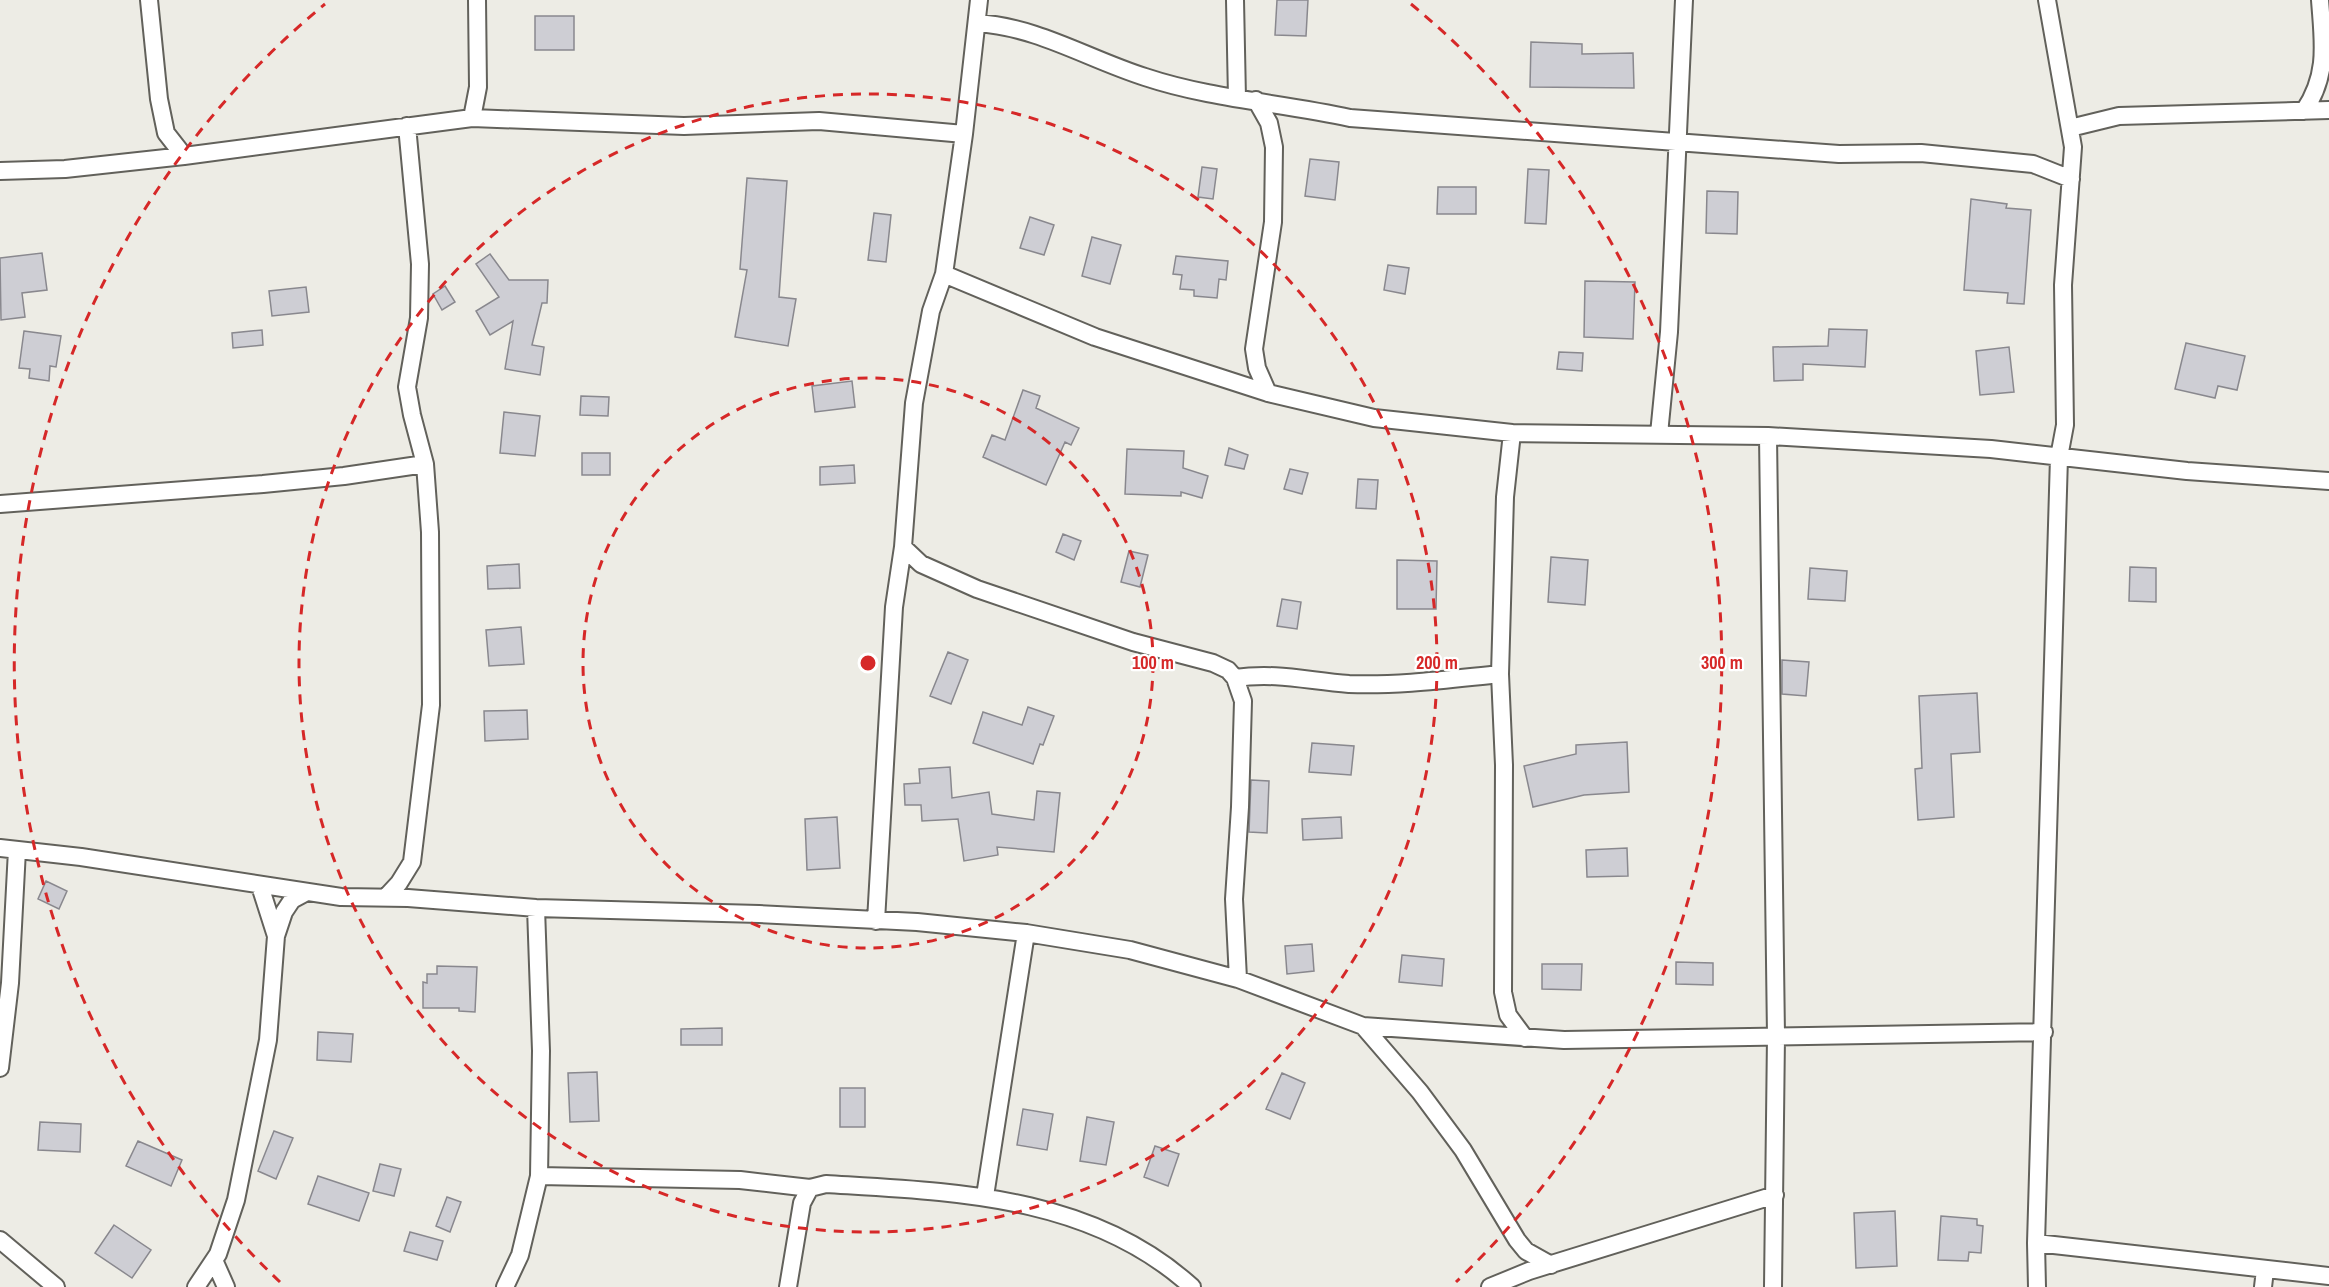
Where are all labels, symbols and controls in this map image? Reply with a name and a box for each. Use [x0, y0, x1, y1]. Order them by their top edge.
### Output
text: 100 m [1132, 650, 1174, 675]
text: 200 m [1416, 650, 1458, 675]
text: 300 m [1701, 650, 1743, 675]
centre of rings [858, 653, 878, 673]

